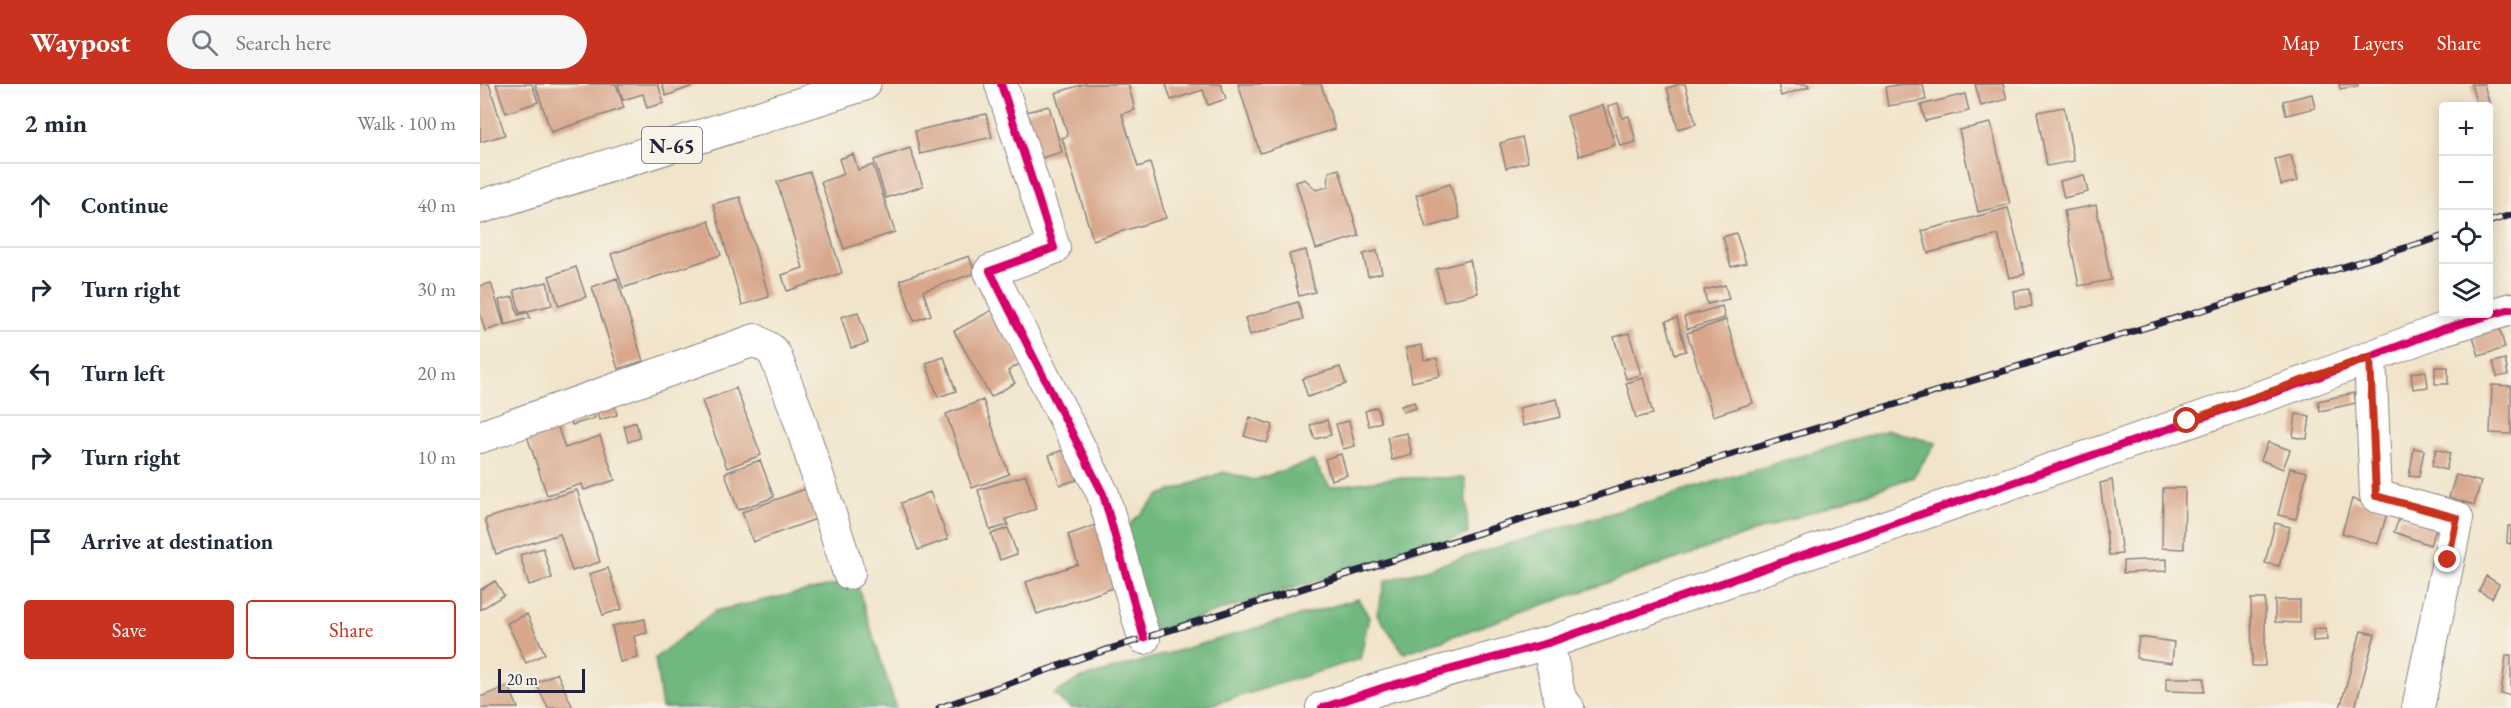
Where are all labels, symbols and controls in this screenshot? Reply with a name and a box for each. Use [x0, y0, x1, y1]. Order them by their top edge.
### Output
search box [167, 15, 587, 69]
text: Waypost [30, 24, 131, 60]
icon: search [188, 26, 221, 59]
text: Search here [236, 28, 331, 57]
text: Map [2282, 29, 2320, 56]
text: Layers [2353, 29, 2404, 56]
text: Share [2437, 29, 2481, 56]
map controls [2439, 102, 2493, 318]
button: + [2439, 102, 2493, 156]
text: 2 min [24, 106, 87, 140]
text: Walk · 100 m [357, 110, 456, 136]
road number: N-65 [642, 127, 702, 163]
button: − [2439, 156, 2493, 210]
icon: ahead [24, 189, 57, 222]
text: Continue [81, 191, 168, 220]
text: 40 m [417, 192, 456, 218]
button: locate [2439, 210, 2493, 264]
button: layers [2439, 264, 2493, 318]
icon: right [24, 273, 57, 306]
text: Turn right [81, 275, 180, 304]
text: 30 m [417, 276, 456, 302]
icon: left [24, 357, 57, 390]
text: Turn left [81, 359, 165, 388]
text: 20 m [417, 360, 456, 386]
route start [2173, 407, 2199, 433]
icon: right [24, 441, 57, 474]
text: Turn right [81, 443, 180, 472]
text: 10 m [417, 444, 456, 470]
icon: arrive [24, 525, 57, 558]
text: Arrive at destination [81, 527, 273, 556]
route end [2434, 546, 2460, 572]
button: Save [24, 600, 234, 659]
button: Share [246, 600, 456, 659]
scale bar [498, 666, 585, 694]
text: 20 m [507, 669, 538, 690]

